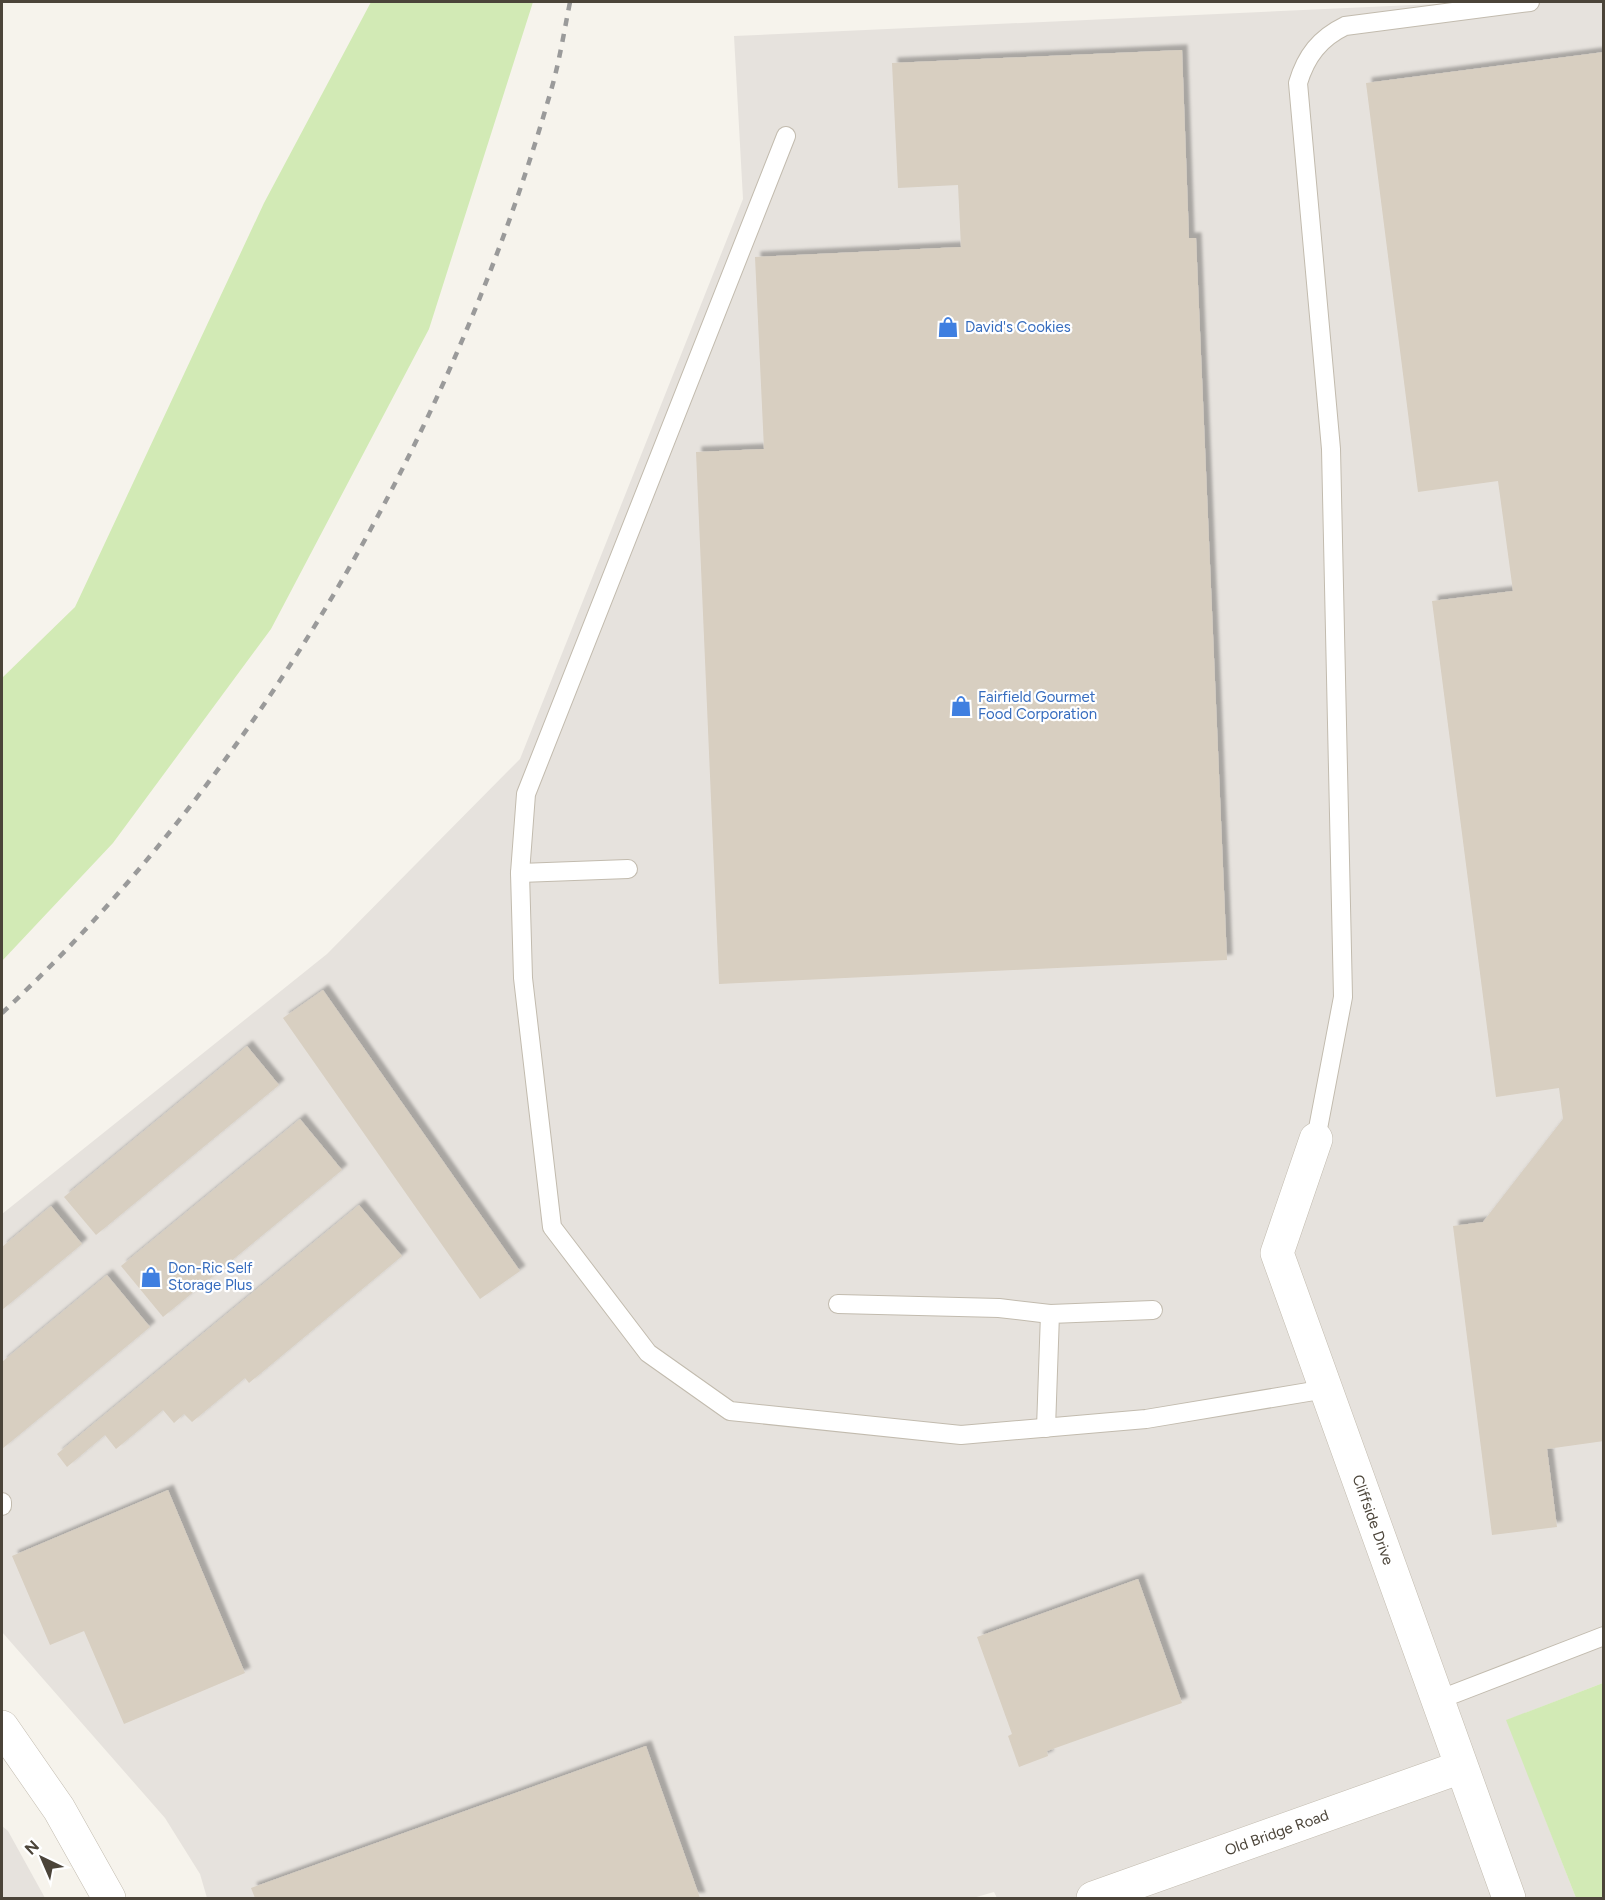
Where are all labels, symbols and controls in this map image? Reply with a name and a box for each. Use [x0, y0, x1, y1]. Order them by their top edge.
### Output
shop icon: David's Cookies [936, 315, 960, 339]
place label: David's Cookies [965, 318, 1071, 336]
place label: Fairfield Gourmet Food Corporation [978, 688, 1097, 723]
shop icon: Fairfield Gourmet Food Corporation [949, 694, 973, 718]
place label: Don-Ric Self Storage Plus [168, 1259, 253, 1294]
shop icon: Don-Ric Self Storage Plus [139, 1265, 163, 1289]
street label: Cliffside Drive [1348, 1472, 1397, 1567]
street label: Old Bridge Road [1222, 1806, 1331, 1859]
north arrow [12, 1828, 72, 1888]
text: N [21, 1836, 43, 1859]

